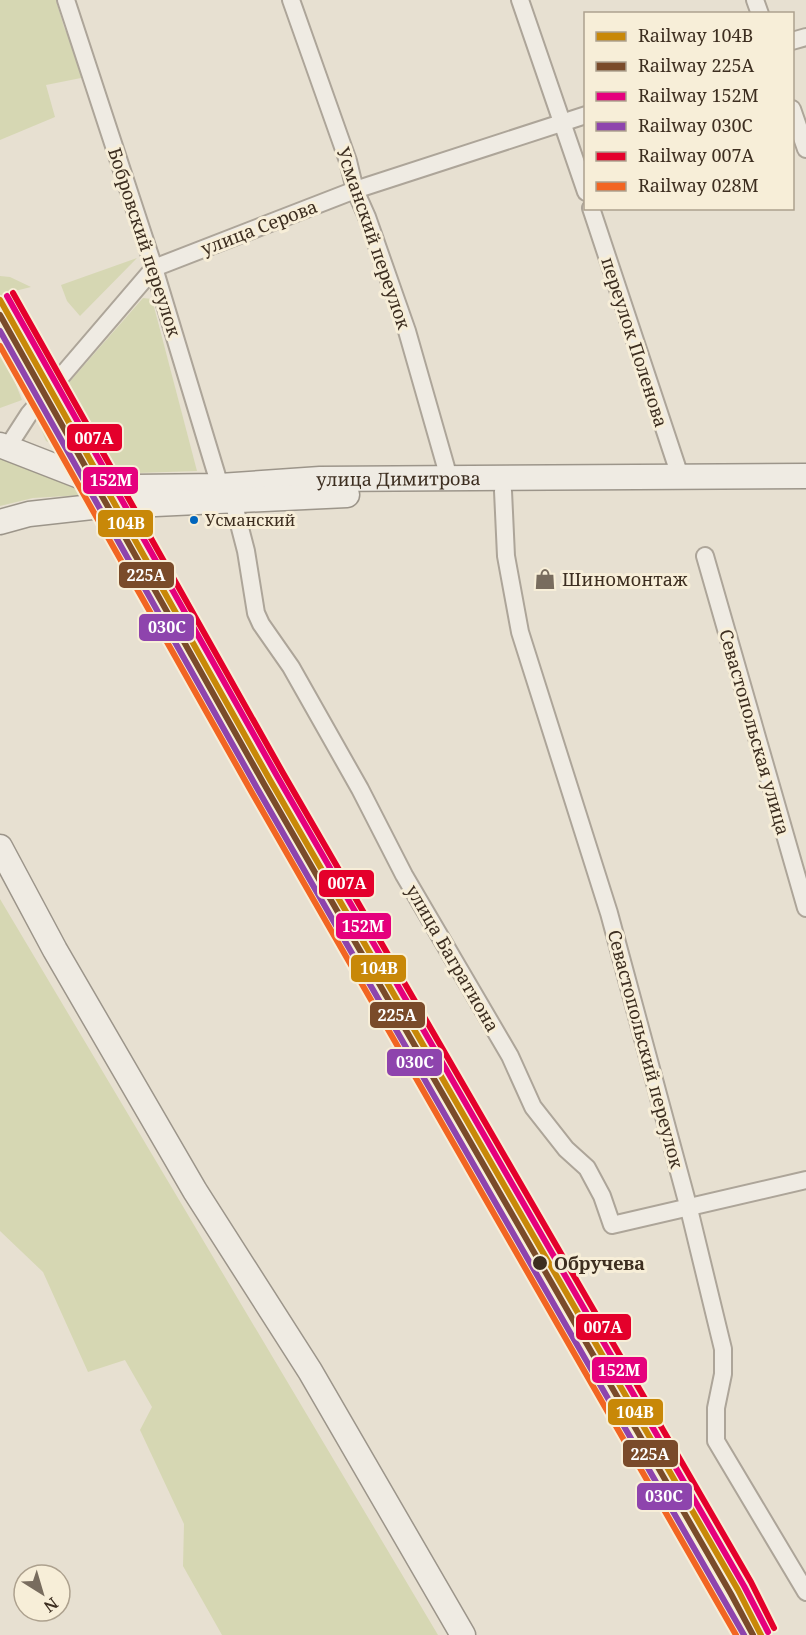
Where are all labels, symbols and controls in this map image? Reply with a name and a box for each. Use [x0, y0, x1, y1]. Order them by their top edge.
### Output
legend [584, 12, 794, 210]
text: Railway 104В [638, 23, 753, 47]
text: Railway 225А [638, 53, 755, 77]
text: Railway 152М [638, 83, 759, 107]
text: Railway 030C [638, 113, 753, 137]
text: Railway 007А [638, 143, 755, 167]
street label: Бобровский переулок [103, 144, 187, 340]
street label: Усманский переулок [332, 144, 417, 333]
text: Railway 028М [638, 173, 759, 197]
street label: улица Серова [197, 194, 321, 260]
street label: переулок Поленова [596, 254, 674, 430]
line badge: 007А [66, 423, 123, 452]
text: 007А [74, 427, 114, 449]
line badge: 152М [82, 466, 139, 495]
street label: улица Димитрова [316, 466, 481, 491]
text: 152М [90, 469, 133, 491]
line badge: 104В [97, 509, 154, 538]
place label: Усманский [205, 509, 295, 531]
text: 104В [107, 512, 145, 534]
marker: Усманский [188, 514, 200, 526]
line badge: 225А [118, 561, 175, 589]
text: 225А [126, 564, 166, 586]
shop icon: Шиномонтаж [533, 567, 557, 591]
place label: Шиномонтаж [562, 567, 688, 591]
line badge: 030C [138, 613, 195, 642]
text: 030C [148, 616, 186, 638]
street label: Севастопольская улица [714, 626, 796, 838]
line badge: 007А [318, 869, 375, 898]
text: 007А [327, 872, 367, 894]
street label: улица Багратиона [401, 880, 505, 1036]
line badge: 152М [335, 912, 392, 940]
text: 152М [342, 915, 385, 937]
street label: Севастопольский переулок [603, 927, 690, 1171]
line badge: 104В [350, 954, 407, 983]
text: 104В [360, 957, 398, 979]
line badge: 225А [369, 1001, 426, 1029]
text: 225А [377, 1004, 417, 1026]
line badge: 030C [386, 1048, 443, 1077]
text: 030C [396, 1051, 434, 1073]
place label: Обручева [554, 1251, 645, 1275]
marker: Обручева [531, 1254, 549, 1272]
line badge: 007А [575, 1313, 632, 1341]
text: 007А [583, 1316, 623, 1338]
line badge: 152М [591, 1356, 648, 1384]
text: 152М [598, 1359, 641, 1381]
line badge: 104В [607, 1398, 664, 1426]
text: 104В [616, 1401, 654, 1423]
line badge: 225А [622, 1439, 679, 1468]
text: 225А [630, 1443, 670, 1465]
line badge: 030C [636, 1482, 693, 1511]
text: 030C [645, 1485, 683, 1507]
north arrow [12, 1563, 72, 1623]
text: N [39, 1592, 63, 1618]

